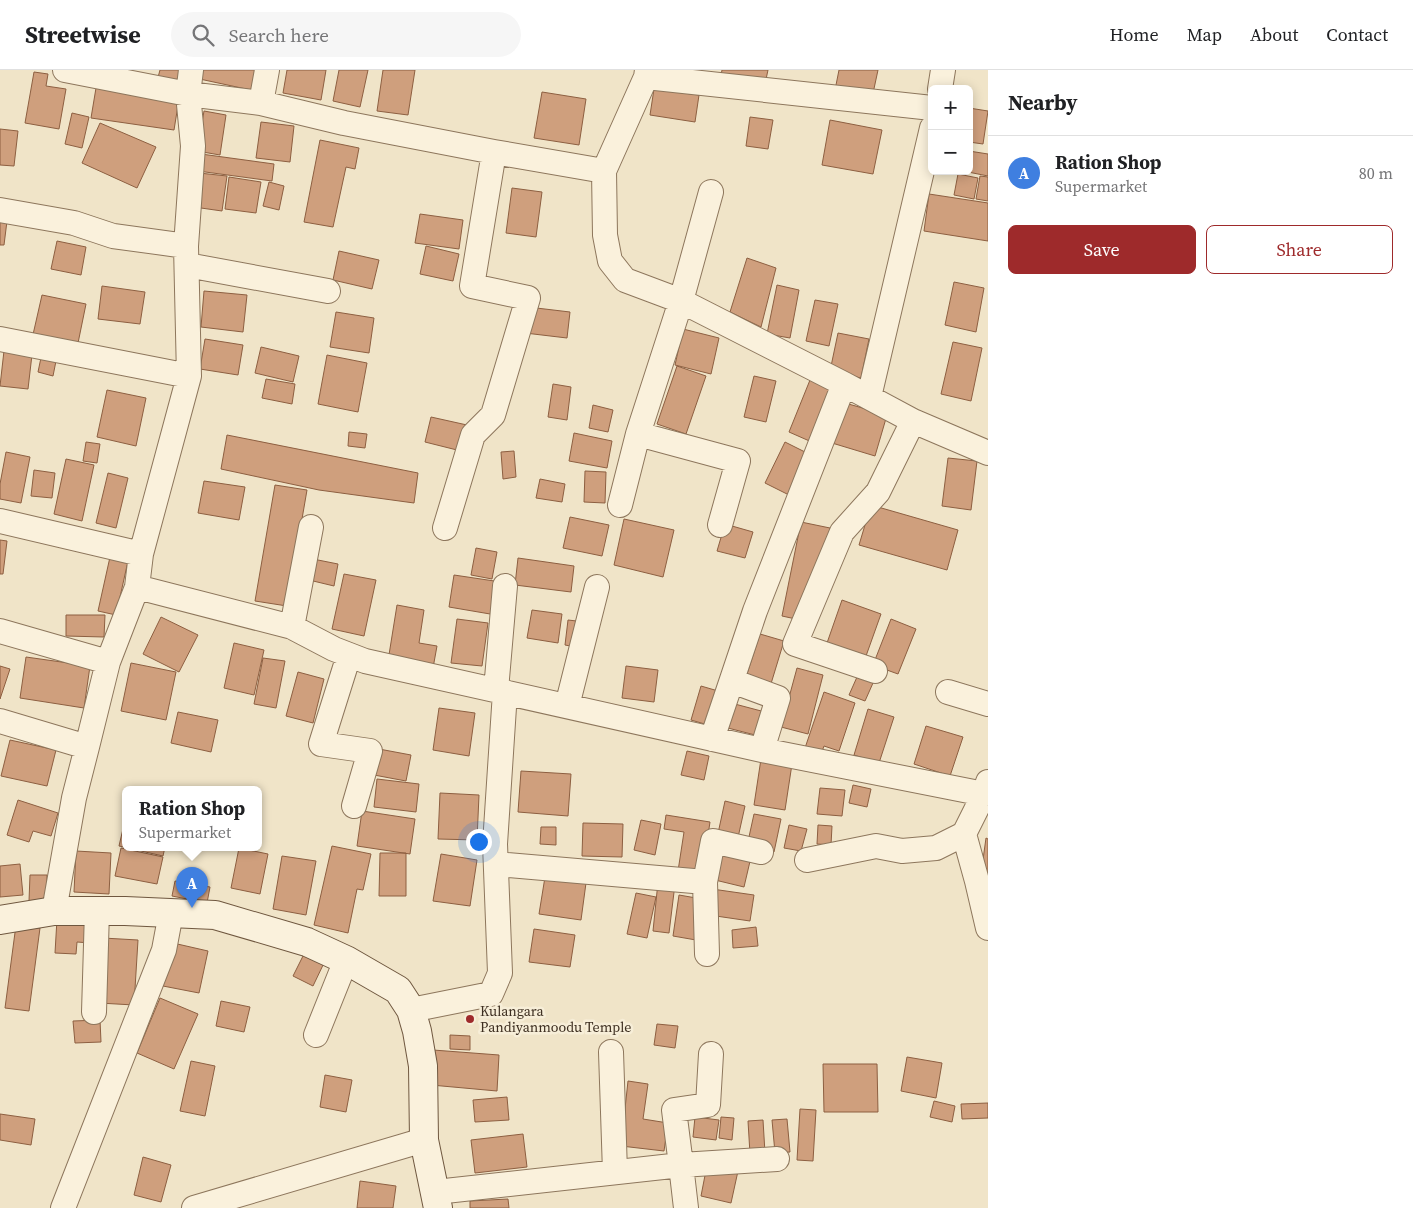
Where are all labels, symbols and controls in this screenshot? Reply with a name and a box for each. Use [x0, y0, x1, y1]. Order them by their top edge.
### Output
search box [171, 12, 521, 57]
text: Streetwise [25, 18, 141, 51]
icon: search [189, 21, 217, 49]
text: Search here [229, 22, 329, 48]
text: Home [1110, 22, 1159, 47]
text: Map [1187, 22, 1222, 47]
text: About [1250, 22, 1298, 47]
text: Contact [1326, 22, 1388, 47]
map controls [928, 85, 973, 175]
button: + [928, 85, 973, 130]
text: Nearby [1008, 88, 1078, 117]
button: − [928, 130, 973, 175]
text: Ration Shop [1055, 149, 1161, 175]
text: A [1019, 162, 1029, 184]
text: 80 m [1359, 162, 1393, 184]
text: Supermarket [1055, 175, 1147, 197]
button: Save [1008, 225, 1196, 274]
button: Share [1206, 225, 1393, 274]
popup [122, 786, 262, 851]
text: Ration Shop [139, 795, 245, 821]
text: Supermarket [139, 821, 231, 843]
your location [466, 829, 492, 855]
pin: A [176, 867, 208, 908]
place label: Kulangara Pandiyanmoodu Temple [480, 1001, 631, 1037]
marker: Kulangara Pandiyanmoodu Temple [464, 1013, 476, 1025]

